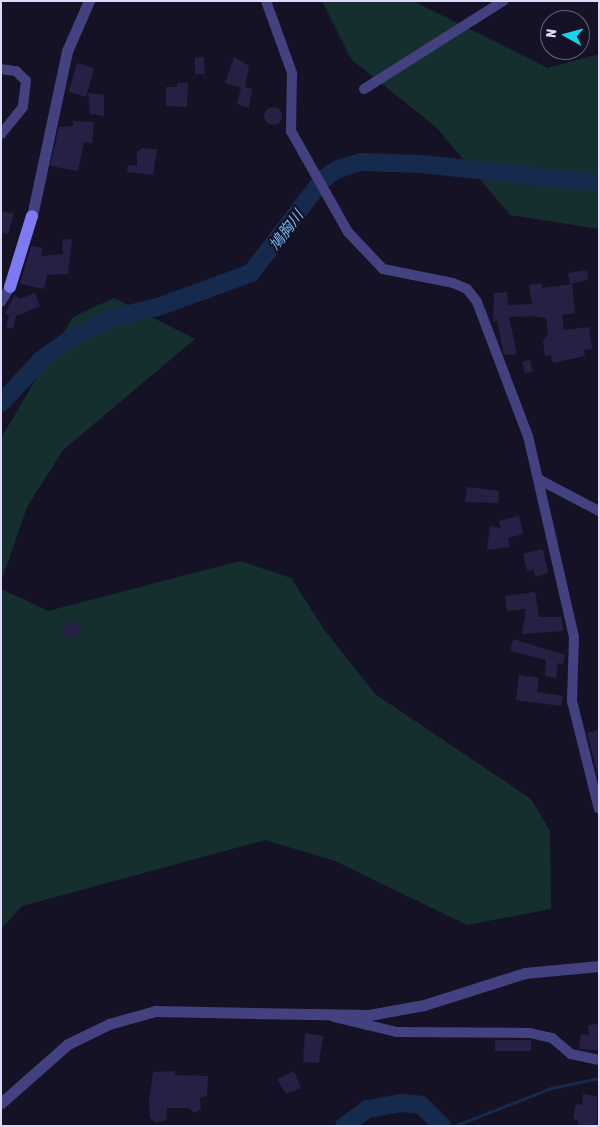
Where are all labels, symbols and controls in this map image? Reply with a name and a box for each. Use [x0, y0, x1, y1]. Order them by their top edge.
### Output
north arrow [540, 10, 590, 60]
text: N [543, 28, 560, 38]
water label: 鳩胸川 [265, 207, 307, 253]

